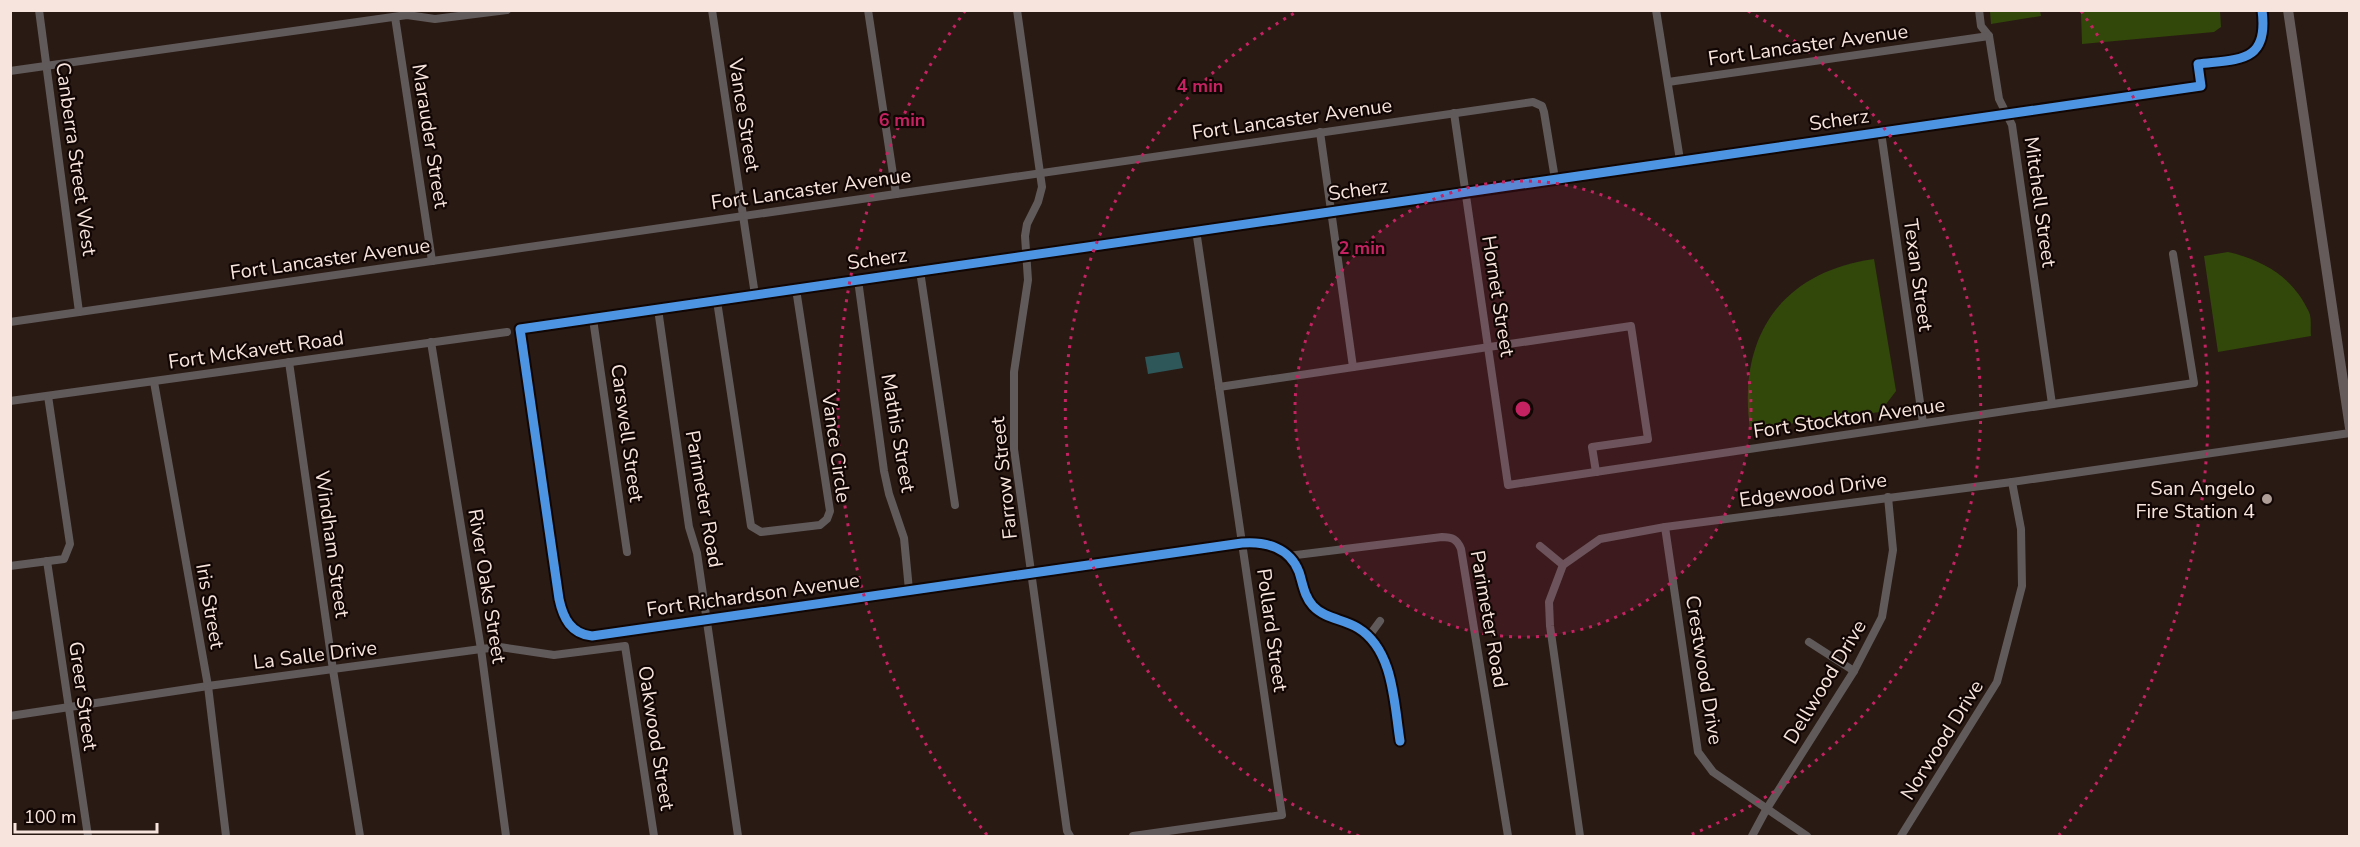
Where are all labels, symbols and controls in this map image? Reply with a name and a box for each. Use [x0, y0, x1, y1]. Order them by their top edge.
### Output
street label: Fort Lancaster Avenue [1706, 18, 1910, 72]
street label: Vance Street [722, 56, 766, 174]
street label: Canberra Street West [49, 61, 103, 258]
street label: Marauder Street [405, 62, 455, 211]
text: 4 min [1177, 74, 1223, 98]
street label: Fort Lancaster Avenue [1190, 92, 1394, 146]
street label: Scherz [1807, 102, 1871, 138]
text: 6 min [879, 108, 925, 132]
street label: Mitchell Street [2017, 135, 2063, 270]
street label: Fort Lancaster Avenue [709, 162, 913, 216]
street label: Scherz [1326, 172, 1390, 208]
street label: Texan Street [1897, 217, 1939, 334]
street label: Fort Lancaster Avenue [228, 232, 432, 286]
street label: Hornet Street [1475, 234, 1521, 359]
text: 2 min [1339, 236, 1385, 260]
street label: Scherz [845, 241, 909, 277]
street label: Fort McKavett Road [166, 324, 346, 376]
street label: Carswell Street [604, 362, 650, 505]
street label: Mathis Street [874, 372, 922, 495]
street label: Vance Circle [815, 391, 857, 504]
street label: Fort Stockton Avenue [1751, 391, 1947, 445]
centre of rings [1513, 399, 1533, 419]
street label: Farrow Street [984, 415, 1024, 541]
street label: Parimeter Road [679, 428, 729, 570]
street label: Edgewood Drive [1738, 466, 1888, 514]
street label: Windham Street [308, 469, 356, 620]
place label: San Angelo Fire Station 4 [2135, 475, 2255, 525]
marker: San Angelo Fire Station 4 [2260, 492, 2274, 506]
street label: River Oaks Street [461, 507, 513, 666]
street label: Parimeter Road [1464, 548, 1514, 690]
street label: Iris Street [189, 561, 231, 652]
street label: Fort Richardson Avenue [645, 567, 861, 623]
street label: Pollard Street [1250, 567, 1294, 694]
street label: Crestwood Drive [1679, 593, 1729, 747]
street label: Dellwood Drive [1777, 615, 1873, 749]
street label: La Salle Drive [252, 634, 378, 676]
street label: Greer Street [62, 640, 104, 753]
street label: Oakwood Street [631, 664, 681, 813]
street label: Norwood Drive [1894, 675, 1990, 805]
scale bar [15, 796, 158, 834]
text: 100 m [24, 805, 76, 829]

